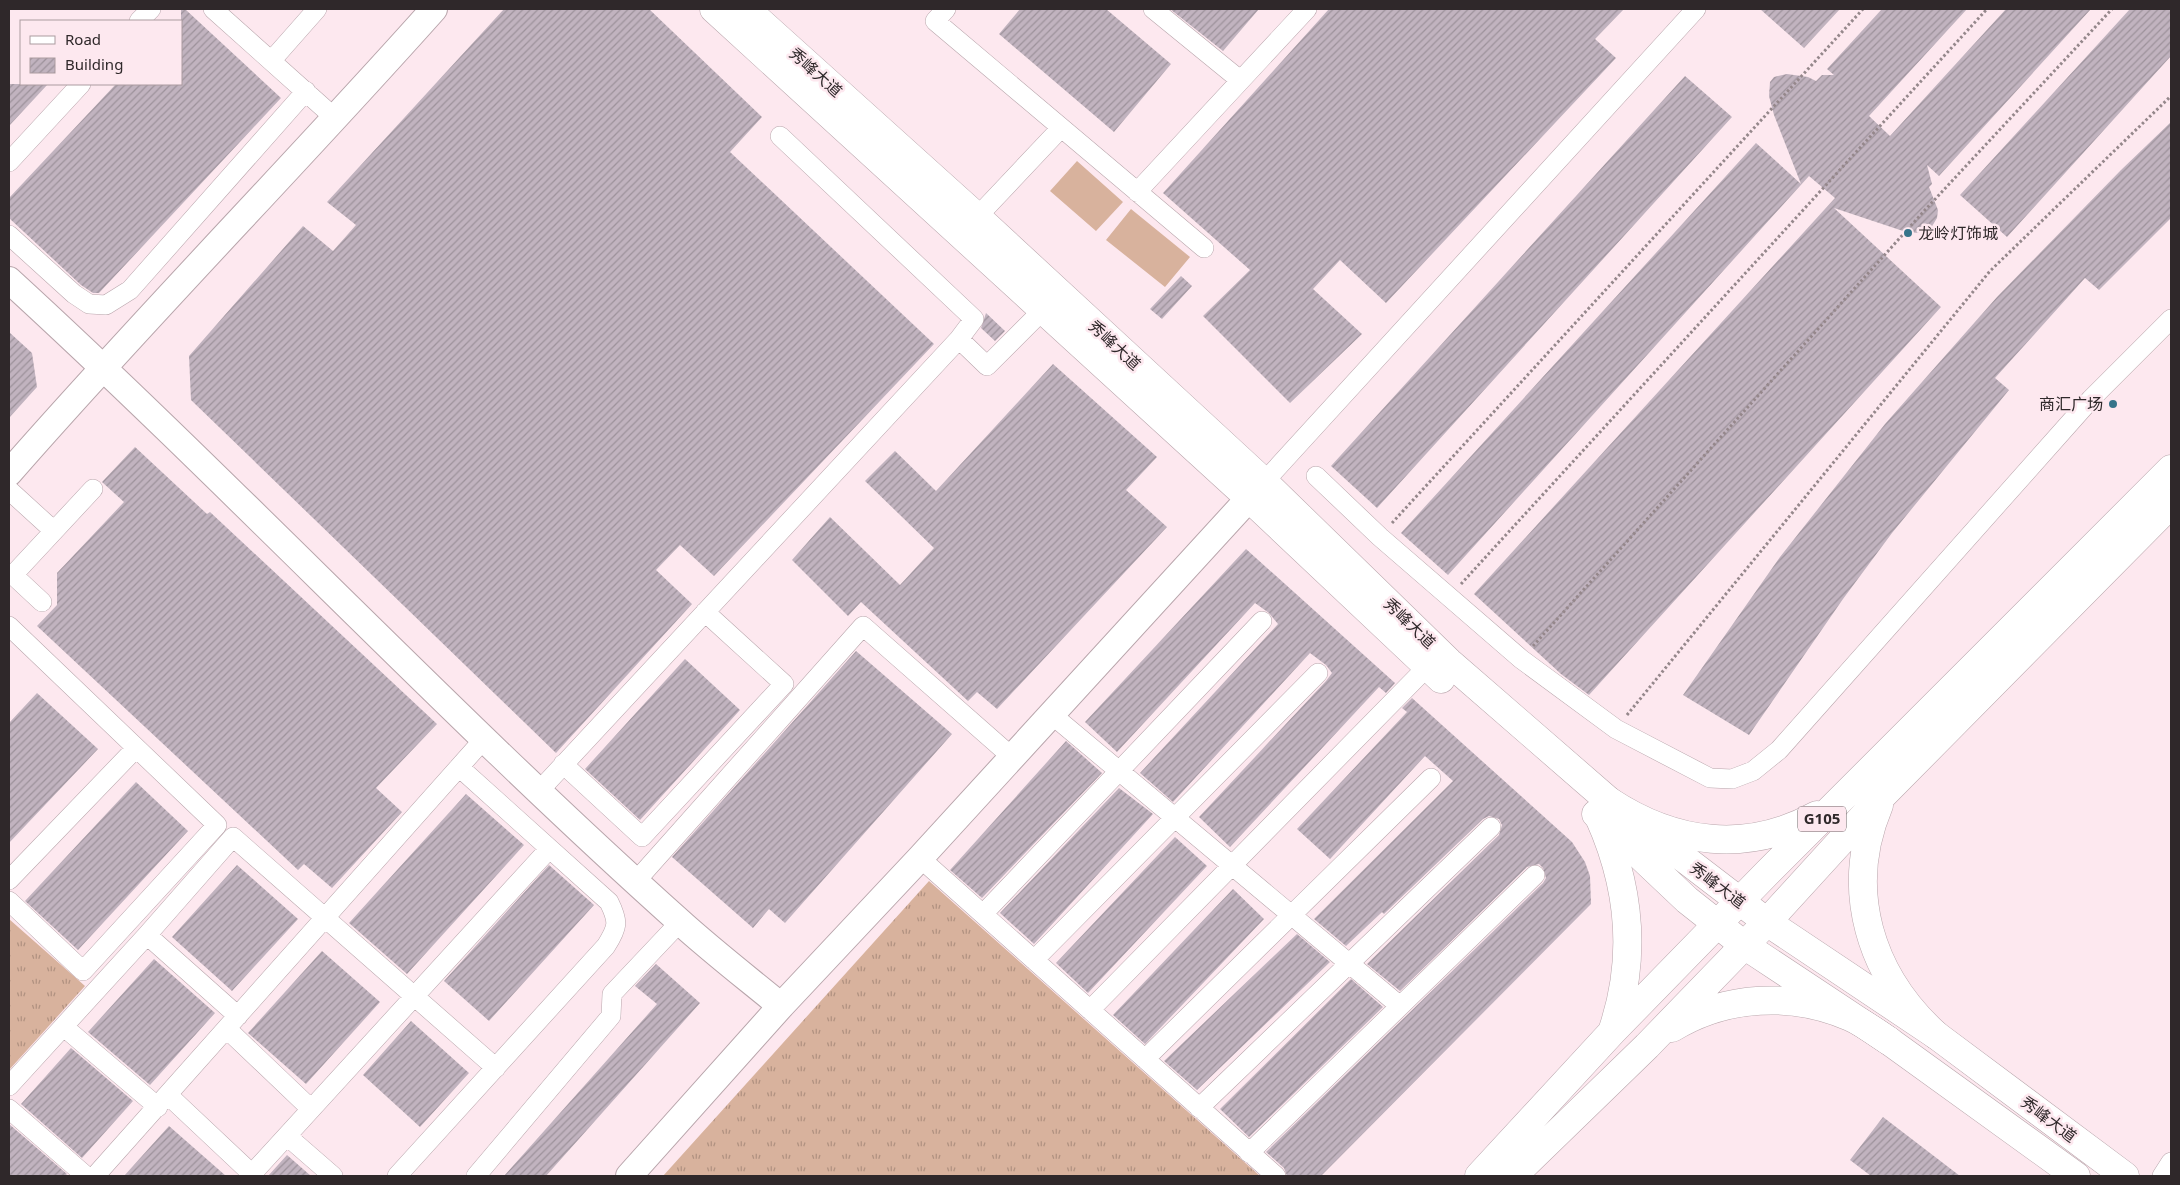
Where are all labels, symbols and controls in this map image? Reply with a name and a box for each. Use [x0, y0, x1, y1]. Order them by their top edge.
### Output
legend [20, 20, 182, 85]
text: Road [65, 29, 101, 49]
street label: 秀峰大道 [785, 42, 847, 102]
text: Building [65, 54, 123, 74]
place label: 龙岭灯饰城 [1918, 222, 1998, 244]
marker: 龙岭灯饰城 [1902, 227, 1914, 239]
street label: 秀峰大道 [1084, 315, 1146, 375]
place label: 商汇广场 [2039, 393, 2103, 415]
marker: 商汇广场 [2107, 398, 2119, 410]
street label: 秀峰大道 [1379, 593, 1441, 653]
road number: G105 [1798, 806, 1846, 832]
street label: 秀峰大道 [1686, 857, 1750, 913]
street label: 秀峰大道 [2017, 1091, 2081, 1147]

